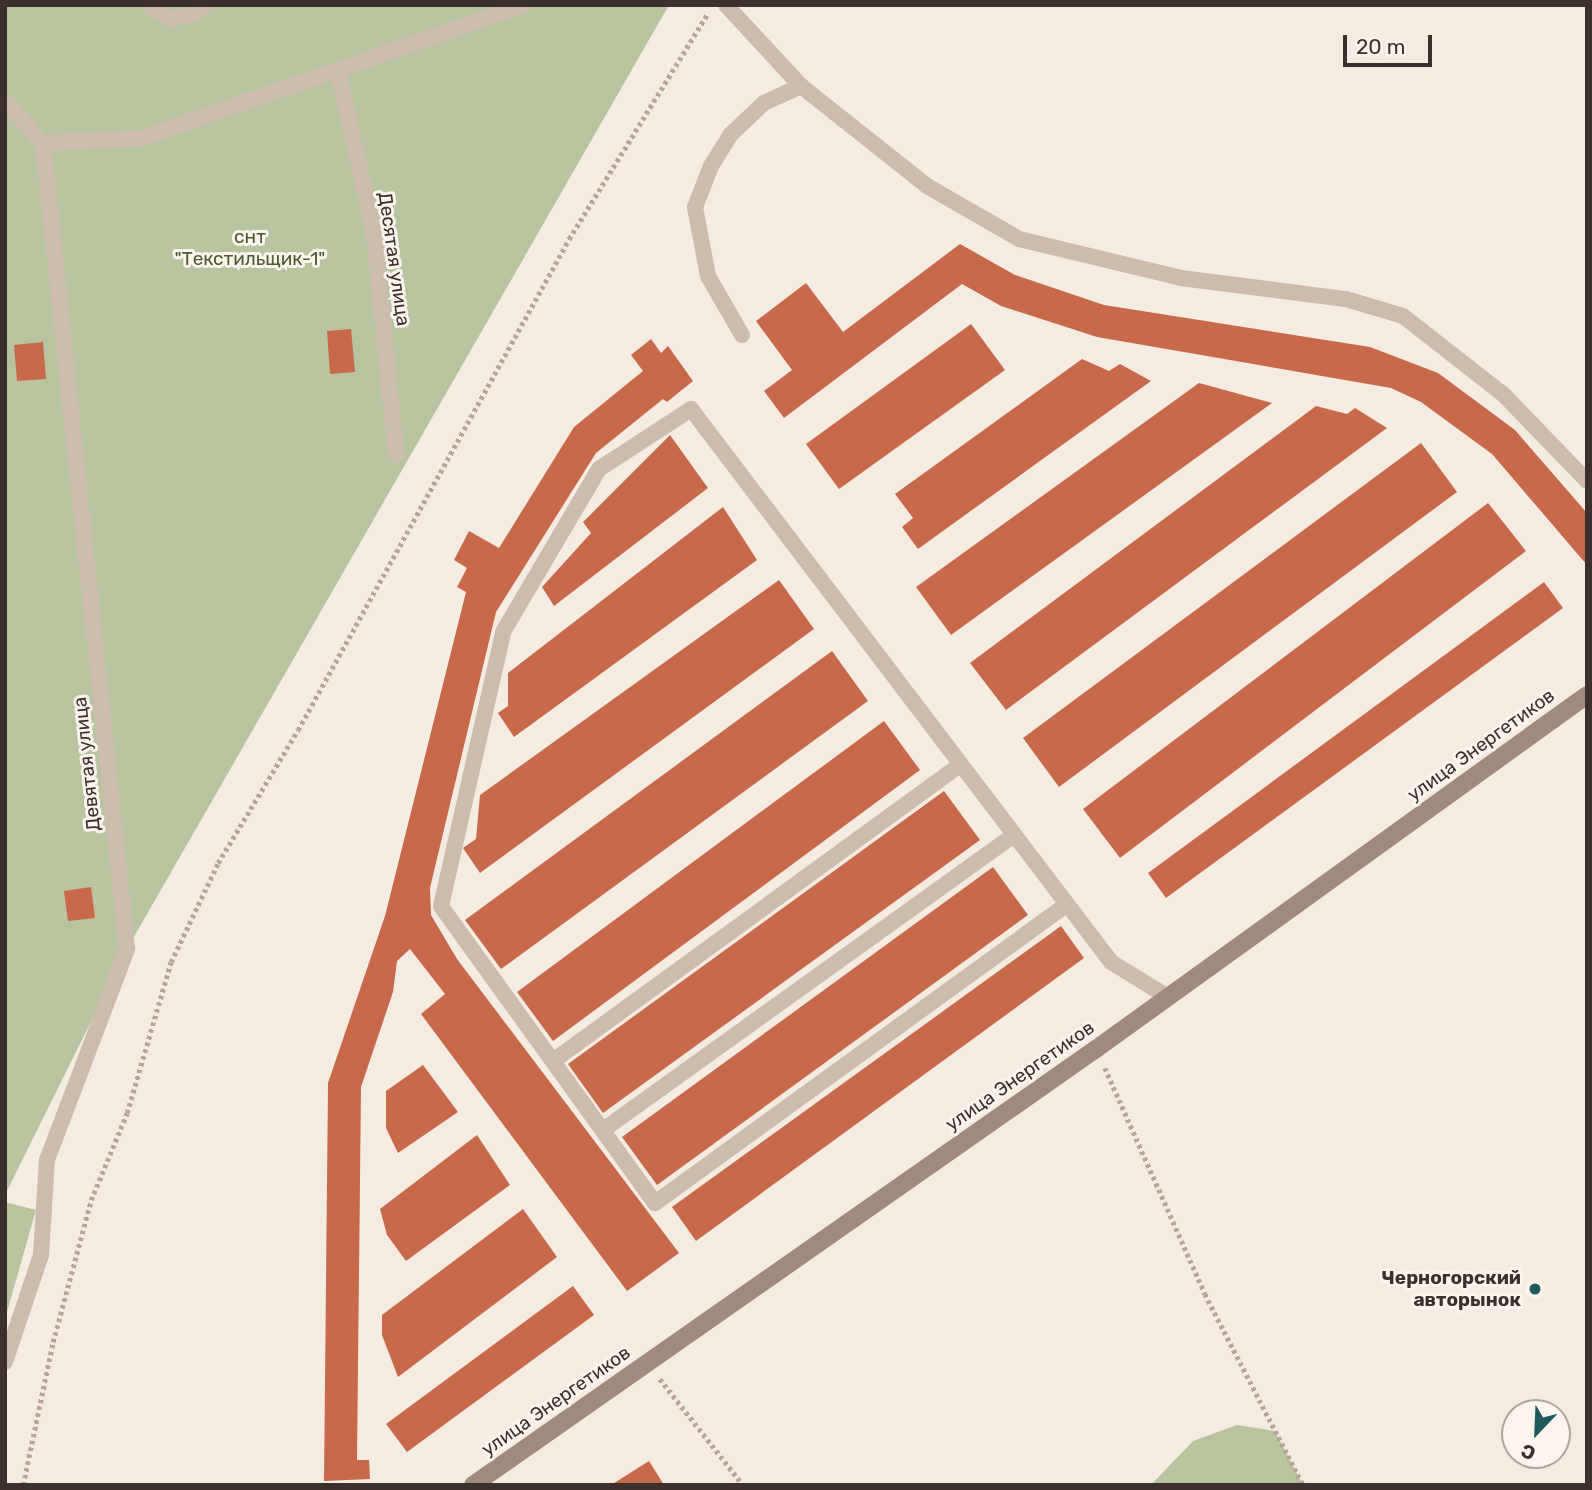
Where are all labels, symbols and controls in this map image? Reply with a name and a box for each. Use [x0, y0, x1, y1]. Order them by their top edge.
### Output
scale bar [1347, 21, 1436, 65]
text: 20 m [1356, 34, 1405, 59]
street label: Десятая улица [373, 191, 415, 327]
park label: снт "Текстильщик-1" [175, 226, 325, 270]
street label: улица Энергетиков [1403, 684, 1559, 806]
street label: Девятая улица [69, 696, 105, 832]
street label: улица Энергетиков [941, 1016, 1099, 1136]
place label: Черногорский авторынок [1382, 1267, 1521, 1311]
marker: Черногорский авторынок [1527, 1281, 1543, 1297]
street label: улица Энергетиков [477, 1341, 635, 1461]
north arrow [1501, 1399, 1571, 1469]
text: С [1518, 1439, 1539, 1465]

